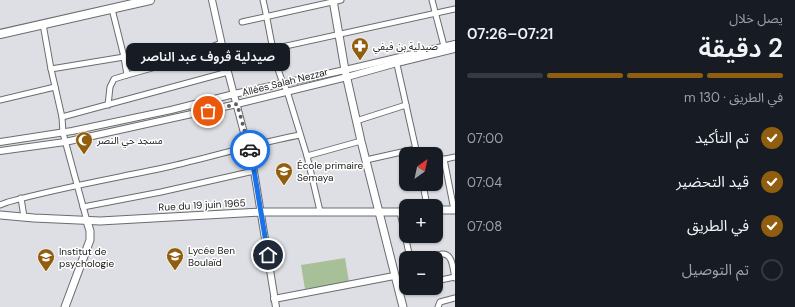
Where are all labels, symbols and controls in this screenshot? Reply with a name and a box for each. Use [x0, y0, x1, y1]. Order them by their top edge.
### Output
text: يصل خلال [729, 10, 783, 27]
text: 07:21–07:26 [467, 24, 553, 44]
text: 2 دقيقة [699, 31, 783, 65]
pharmacy icon: صيدلية بن فيفي [350, 36, 370, 61]
place label: صيدلية بن فيفي [373, 40, 438, 54]
callout: صيدلية ڨروف عبد الناصر [126, 43, 290, 71]
text: صيدلية ڨروف عبد الناصر [141, 48, 275, 65]
street label: Allées Salah Nezzar [241, 65, 330, 99]
text: في الطريق · 130 m [684, 89, 783, 106]
pin [191, 94, 225, 128]
icon: bag [197, 100, 219, 122]
icon: check [761, 127, 783, 149]
text: تم التأكيد [695, 128, 749, 148]
mosque icon: مسجد حي النصر [74, 130, 94, 155]
courier [230, 130, 270, 170]
text: 07:00 [467, 130, 503, 147]
place label: مسجد حي النصر [96, 134, 163, 148]
icon: car [239, 139, 261, 161]
north arrow [399, 147, 443, 191]
map controls [399, 147, 443, 295]
place label: École primaire Semaya [297, 159, 363, 184]
school or university icon: École primaire Semaya [274, 161, 294, 186]
icon: check [761, 171, 783, 193]
text: قيد التحضير [676, 172, 749, 192]
text: 07:04 [467, 174, 502, 191]
street label: Rue du 19 juin 1965 [158, 196, 246, 214]
button: + [399, 199, 443, 243]
icon: check [761, 215, 783, 237]
text: في الطريق [687, 216, 749, 236]
text: 07:08 [467, 218, 502, 235]
pin [251, 238, 285, 272]
place label: Lycée Ben Boulaïd [188, 244, 235, 269]
icon: home [257, 244, 279, 266]
place label: Institut de psychologie [59, 245, 114, 270]
school or university icon: Lycée Ben Boulaïd [165, 246, 185, 271]
school or university icon: Institut de psychologie [36, 247, 56, 272]
button: − [399, 251, 443, 295]
text: تم التوصيل [682, 260, 749, 280]

